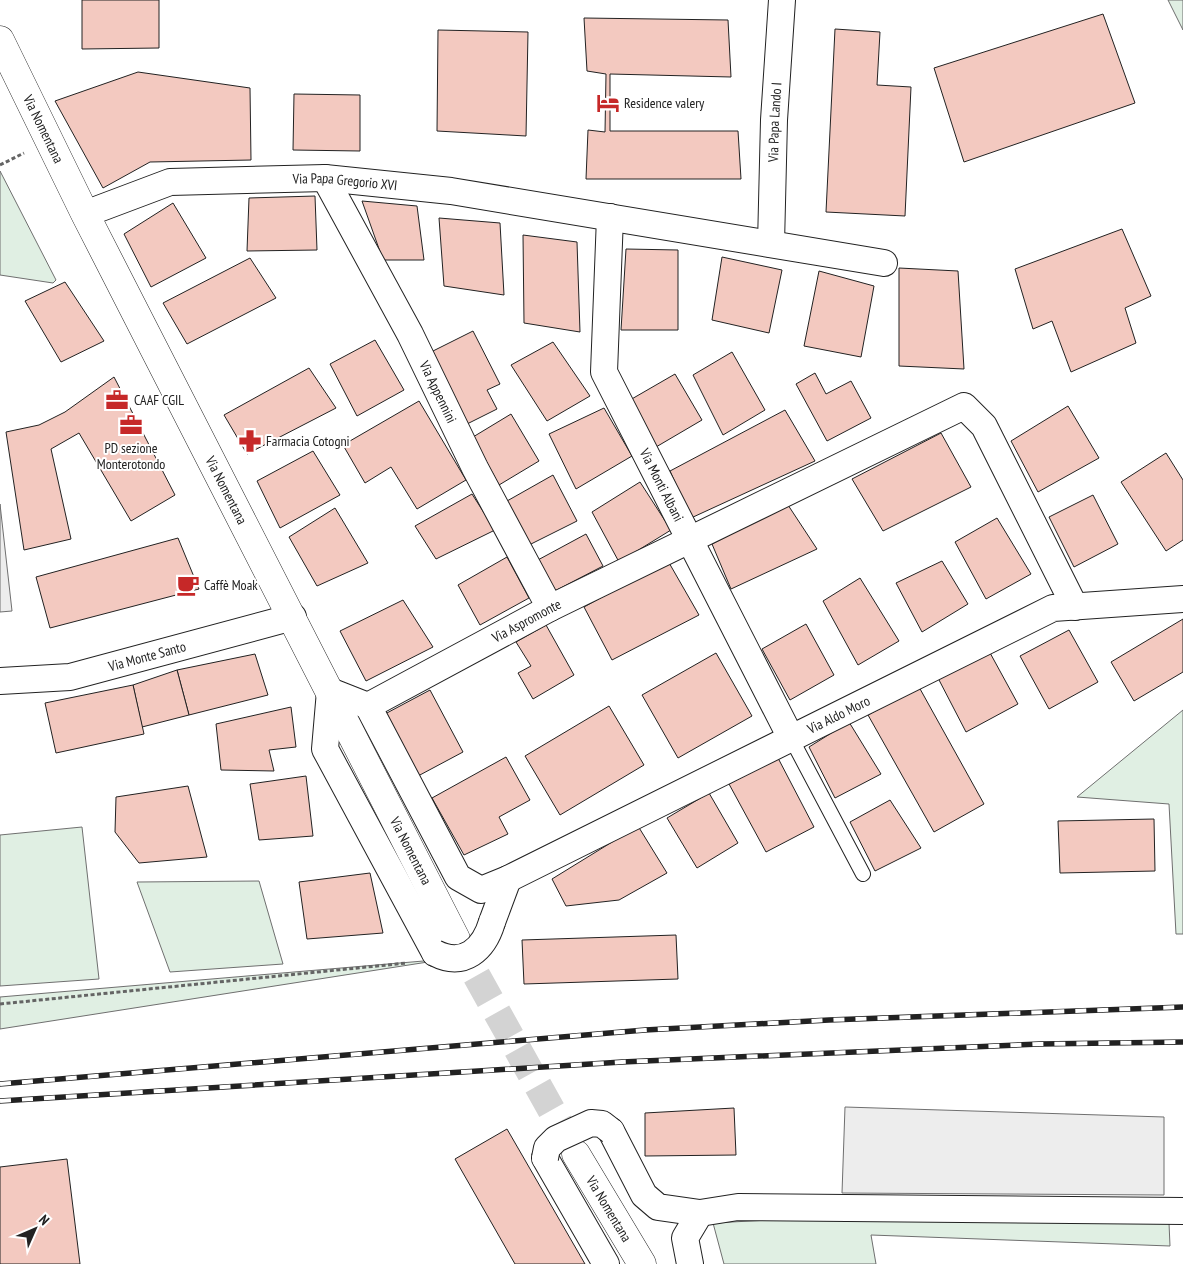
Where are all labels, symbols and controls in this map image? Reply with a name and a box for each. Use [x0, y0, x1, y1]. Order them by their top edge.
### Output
street label: Via Papa Lando I [764, 81, 786, 163]
hotel icon: Residence valery [595, 90, 621, 116]
street label: Via Nomentana [19, 91, 68, 166]
place label: Residence valery [624, 94, 705, 112]
street label: Via Papa Gregorio XVI [291, 169, 398, 194]
street label: Via Appennini [415, 357, 461, 426]
office icon: CAAF CGIL [104, 387, 130, 413]
place label: CAAF CGIL [134, 391, 184, 409]
office icon: PD sezione Monterotondo [118, 412, 144, 438]
pharmacy icon: Farmacia Cotogni [237, 428, 263, 454]
place label: Farmacia Cotogni [266, 432, 350, 450]
place label: PD sezione Monterotondo [97, 439, 165, 473]
street label: Via Monti Albani [635, 445, 688, 524]
street label: Via Nomentana [201, 452, 251, 527]
cafe icon: Caffè Moak [175, 572, 201, 598]
place label: Caffè Moak [204, 576, 258, 594]
street label: Via Aspromonte [488, 595, 564, 647]
street label: Via Monte Santo [106, 637, 188, 676]
street label: Via Aldo Moro [803, 692, 873, 738]
street label: Via Nomentana [386, 813, 436, 888]
street label: Via Nomentana [582, 1172, 636, 1245]
north arrow [10, 1204, 60, 1254]
text: N [35, 1211, 53, 1229]

